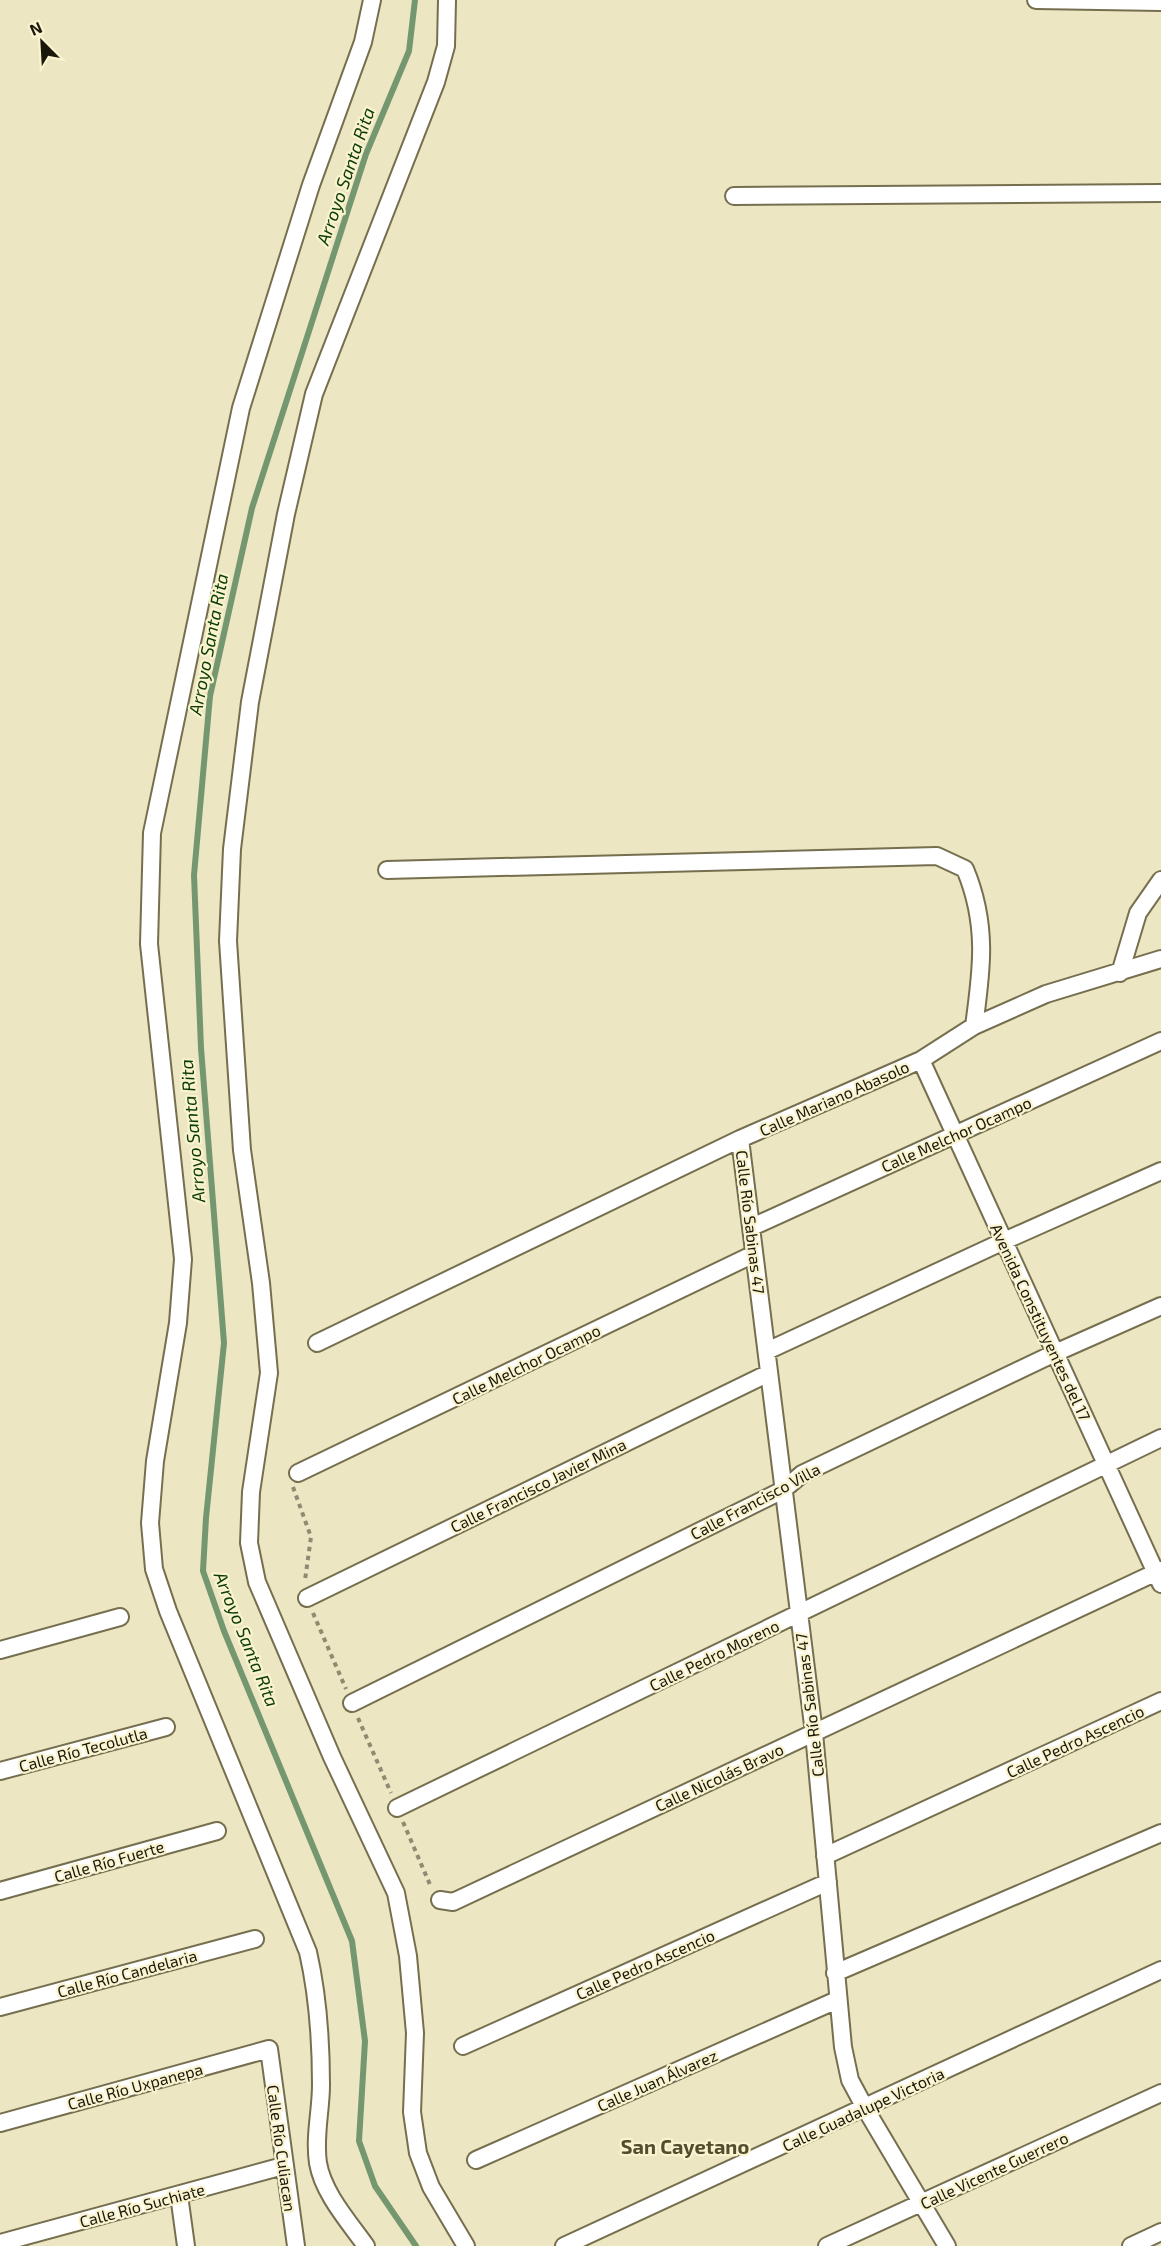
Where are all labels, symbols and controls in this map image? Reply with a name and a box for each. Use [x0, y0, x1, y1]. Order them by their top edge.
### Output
north arrow [12, 12, 72, 72]
text: N [27, 17, 45, 39]
water label: Arroyo Santa Rita [311, 104, 379, 249]
water label: Arroyo Santa Rita [183, 571, 233, 718]
street label: Calle Mariano Abasolo [756, 1056, 912, 1140]
water label: Arroyo Santa Rita [175, 1058, 209, 1205]
street label: Calle Melchor Ocampo [878, 1092, 1034, 1176]
street label: Calle Río Sabinas 47 [733, 1149, 769, 1295]
street label: Avenida Constituyentes del 17 [987, 1220, 1095, 1424]
street label: Calle Melchor Ocampo [449, 1320, 603, 1408]
street label: Calle Francisco Javier Mina [447, 1434, 629, 1536]
street label: Calle Francisco Villa [687, 1459, 823, 1543]
water label: Arroyo Santa Rita [209, 1567, 284, 1710]
street label: Calle Pedro Moreno [646, 1615, 782, 1695]
street label: Calle Río Sabinas 47 [791, 1632, 827, 1778]
street label: Calle Pedro Ascencio [1003, 1701, 1147, 1781]
street label: Calle Río Tecolutla [17, 1723, 149, 1775]
street label: Calle Nicolás Bravo [652, 1739, 786, 1815]
street label: Calle Río Fuerte [52, 1836, 166, 1886]
street label: Calle Pedro Ascencio [573, 1925, 717, 2003]
street label: Calle Río Candelaria [55, 1945, 199, 2001]
street label: Calle Juan Álvarez [594, 2045, 720, 2115]
street label: Calle Río Uxpanepa [65, 2059, 205, 2113]
street label: Calle Guadalupe Victoria [779, 2063, 947, 2155]
street label: Calle Río Culiacan [264, 2083, 300, 2213]
street label: Calle Vicente Guerrero [917, 2127, 1071, 2213]
district label: San Cayetano [621, 2134, 749, 2159]
street label: Calle Río Suchiate [77, 2179, 207, 2231]

